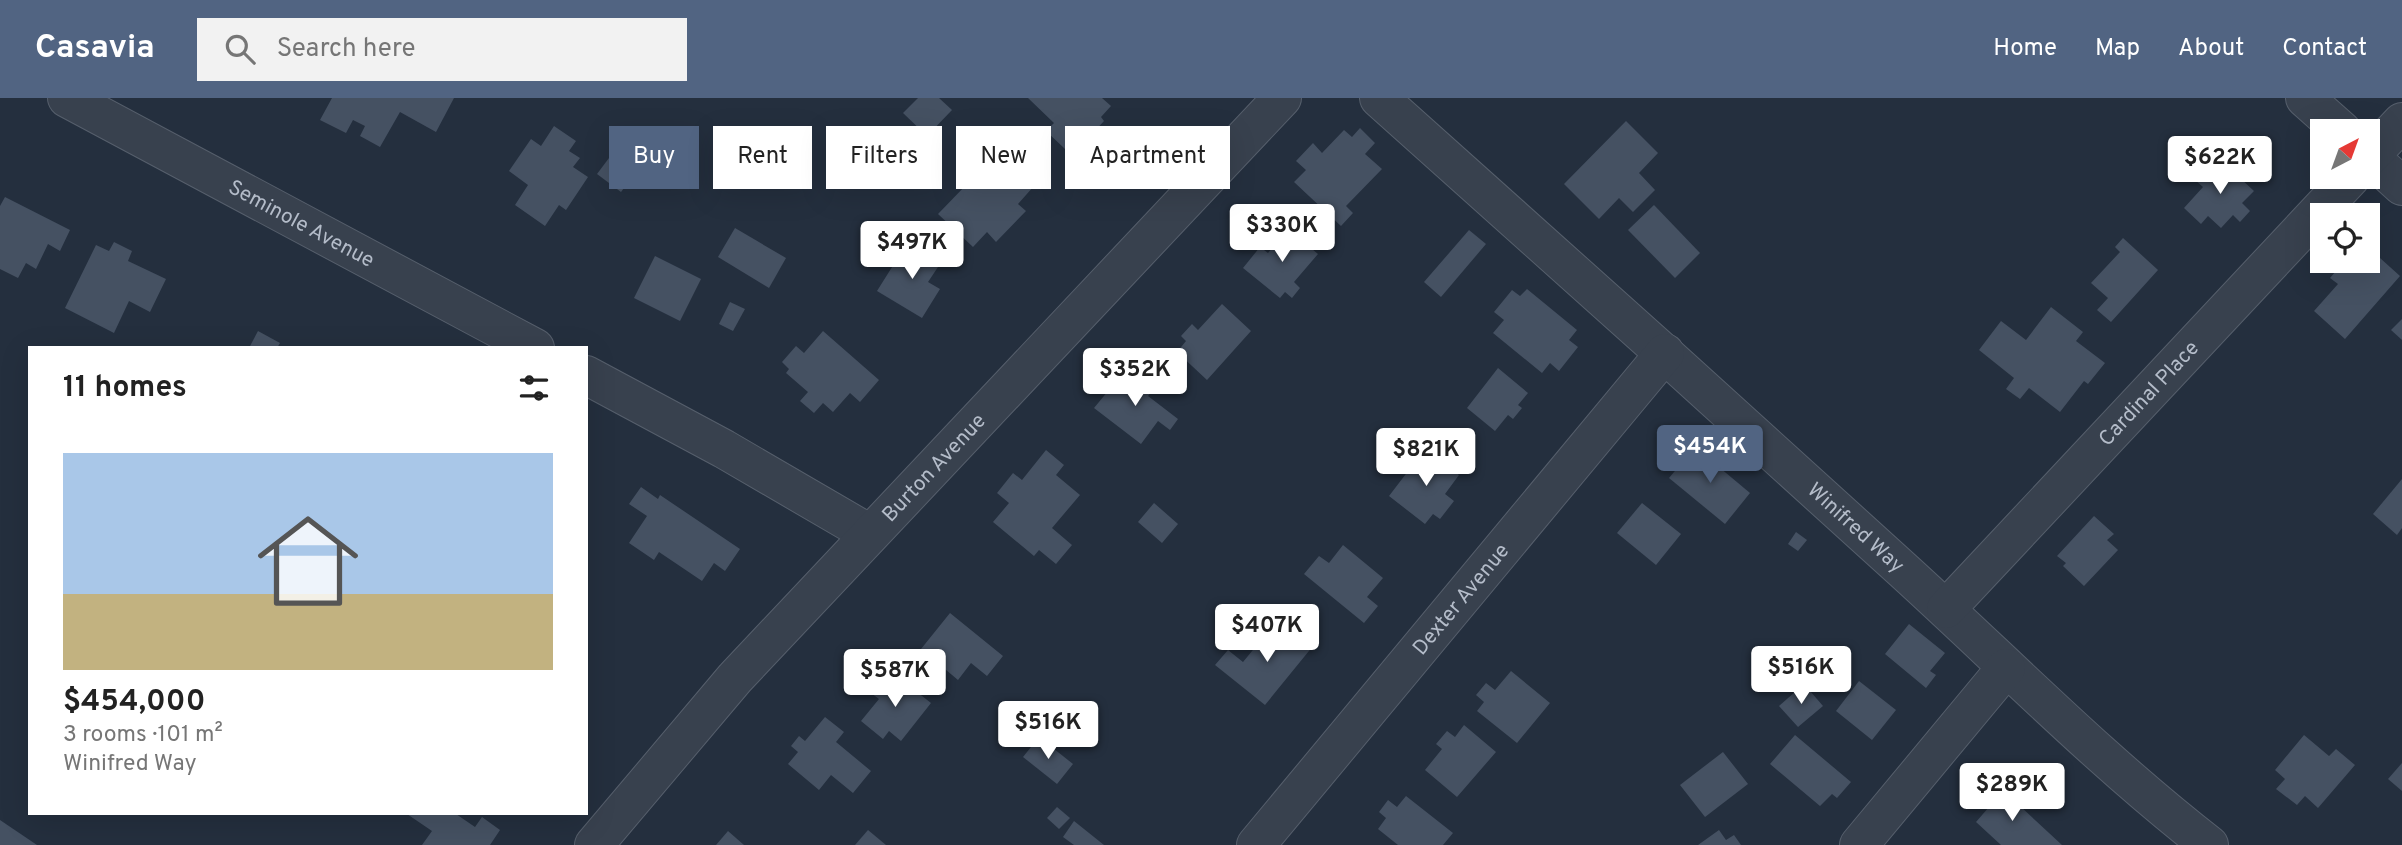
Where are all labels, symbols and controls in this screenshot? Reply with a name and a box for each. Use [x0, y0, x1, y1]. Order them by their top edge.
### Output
search box [197, 18, 687, 81]
text: Casavia [35, 28, 155, 70]
icon: search [221, 30, 259, 68]
text: Search here [277, 33, 416, 66]
text: Home [1993, 34, 2057, 64]
text: Map [2095, 34, 2140, 64]
text: About [2178, 34, 2244, 64]
text: Contact [2282, 34, 2367, 64]
north arrow [2310, 119, 2380, 189]
map controls [2310, 119, 2380, 273]
chip: Buy [609, 126, 699, 189]
chip: Rent [713, 126, 812, 189]
chip: Filters [826, 126, 942, 189]
chip: New [956, 126, 1051, 189]
chip: Apartment [1065, 126, 1230, 189]
pin: $622K [2171, 136, 2269, 196]
text: $622K [2184, 144, 2256, 173]
street label: Seminole Avenue [223, 175, 379, 275]
button: locate [2310, 203, 2380, 273]
pin: $330K [1233, 204, 1331, 264]
text: $330K [1246, 212, 1318, 241]
pin: $497K [863, 222, 961, 281]
text: $497K [877, 229, 947, 258]
street label: Cardinal Place [2093, 336, 2206, 453]
pin: $352K [1086, 348, 1184, 408]
text: $352K [1099, 356, 1171, 385]
icon: filters [515, 369, 553, 407]
text: 11 homes [63, 370, 187, 407]
street label: Burton Avenue [877, 408, 992, 529]
pin: $454K [1661, 426, 1759, 485]
pin: $821K [1377, 428, 1475, 488]
text: $454K [1673, 433, 1747, 462]
text: $821K [1392, 436, 1460, 465]
street label: Winifred Way [1801, 477, 1909, 580]
icon: home [245, 498, 371, 624]
street label: Dexter Avenue [1407, 538, 1516, 661]
pin: $407K [1218, 604, 1316, 664]
text: $407K [1231, 612, 1303, 641]
pin: $516K [1752, 646, 1850, 706]
pin: $587K [846, 650, 944, 709]
text: $516K [1767, 654, 1835, 683]
text: $587K [860, 657, 930, 686]
text: $454,000 [63, 684, 205, 721]
pin: $516K [999, 702, 1097, 761]
text: $516K [1014, 709, 1082, 738]
text: 3 rooms · 101 m² [63, 721, 223, 750]
text: Winifred Way [63, 750, 197, 779]
pin: $289K [1963, 764, 2061, 823]
text: $289K [1976, 771, 2048, 800]

